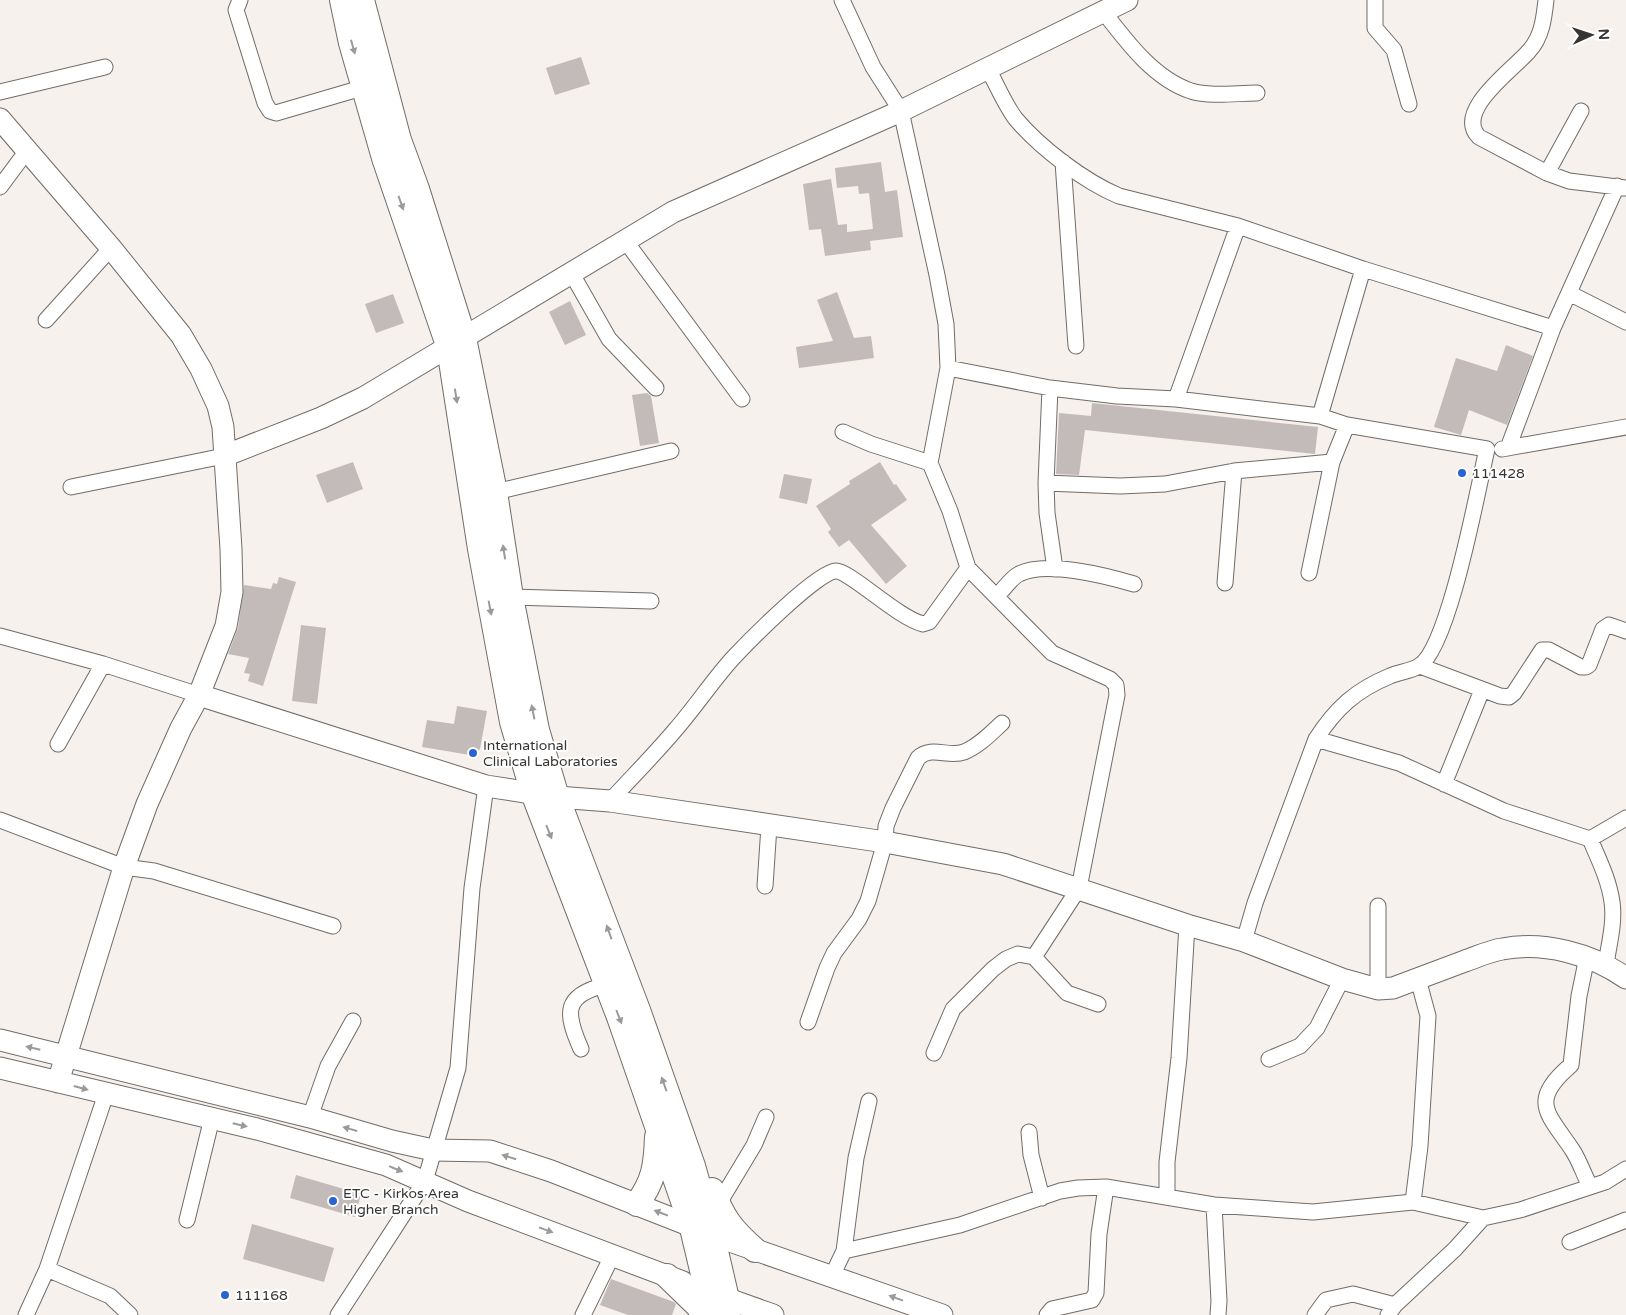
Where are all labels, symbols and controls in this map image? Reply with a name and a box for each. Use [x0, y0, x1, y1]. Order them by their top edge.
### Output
north arrow [1566, 10, 1616, 60]
text: N [1595, 28, 1612, 40]
one-way arrow [349, 40, 357, 55]
one-way arrow [398, 195, 405, 210]
one-way arrow [453, 388, 461, 404]
place label: 111428 [1472, 465, 1525, 482]
marker: 111428 [1456, 467, 1468, 479]
one-way arrow [500, 544, 508, 560]
one-way arrow [487, 600, 495, 616]
one-way arrow [529, 704, 537, 720]
place label: International Clinical Laboratories [483, 737, 618, 770]
marker: International Clinical Laboratories [467, 747, 479, 759]
one-way arrow [545, 825, 553, 840]
one-way arrow [605, 924, 612, 939]
one-way arrow [615, 1010, 623, 1025]
one-way arrow [26, 1044, 41, 1052]
one-way arrow [660, 1077, 667, 1092]
one-way arrow [74, 1084, 89, 1092]
one-way arrow [232, 1121, 247, 1129]
one-way arrow [342, 1124, 357, 1132]
one-way arrow [501, 1153, 516, 1161]
one-way arrow [389, 1166, 403, 1174]
place label: ETC - Kirkos Area Higher Branch [343, 1185, 459, 1218]
marker: ETC - Kirkos Area Higher Branch [327, 1195, 339, 1207]
one-way arrow [654, 1209, 669, 1216]
one-way arrow [539, 1227, 554, 1234]
place label: 111168 [235, 1287, 288, 1304]
marker: 111168 [219, 1289, 231, 1301]
one-way arrow [888, 1294, 903, 1302]

